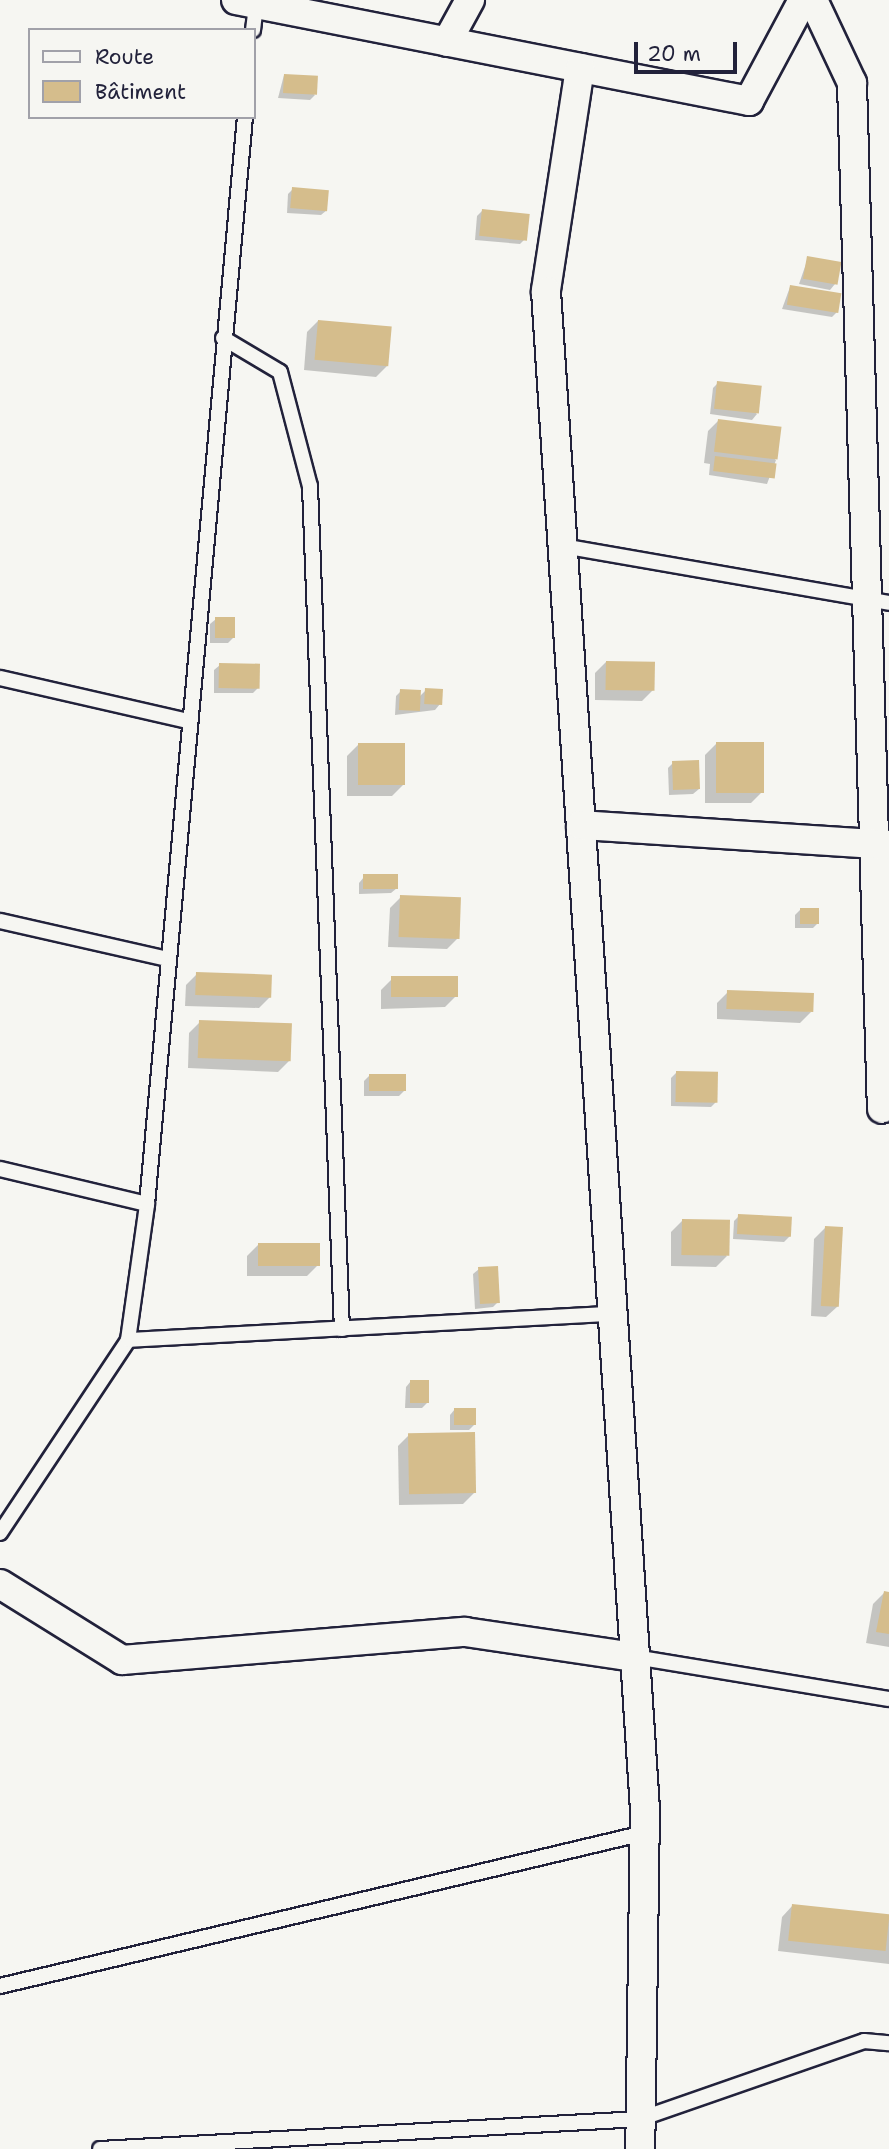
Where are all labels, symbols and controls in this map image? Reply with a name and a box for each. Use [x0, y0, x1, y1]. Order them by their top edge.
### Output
legend [28, 28, 256, 119]
scale bar [637, 28, 740, 72]
text: 20 m [647, 40, 701, 68]
text: Route [95, 43, 154, 71]
text: Bâtiment [95, 78, 186, 106]

